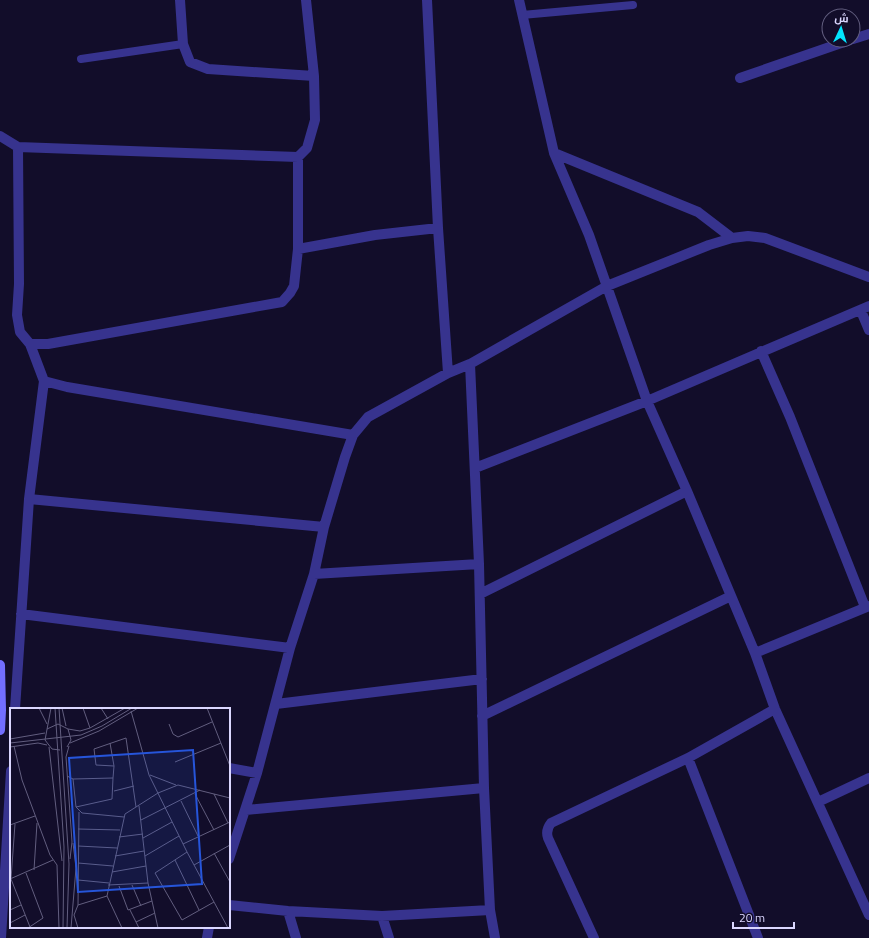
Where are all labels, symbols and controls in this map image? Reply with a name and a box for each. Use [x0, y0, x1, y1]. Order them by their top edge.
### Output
north arrow [821, 8, 861, 48]
text: ش [834, 10, 849, 26]
inset map [10, 708, 230, 928]
scale bar [733, 904, 794, 930]
text: 20 m [739, 908, 765, 927]

